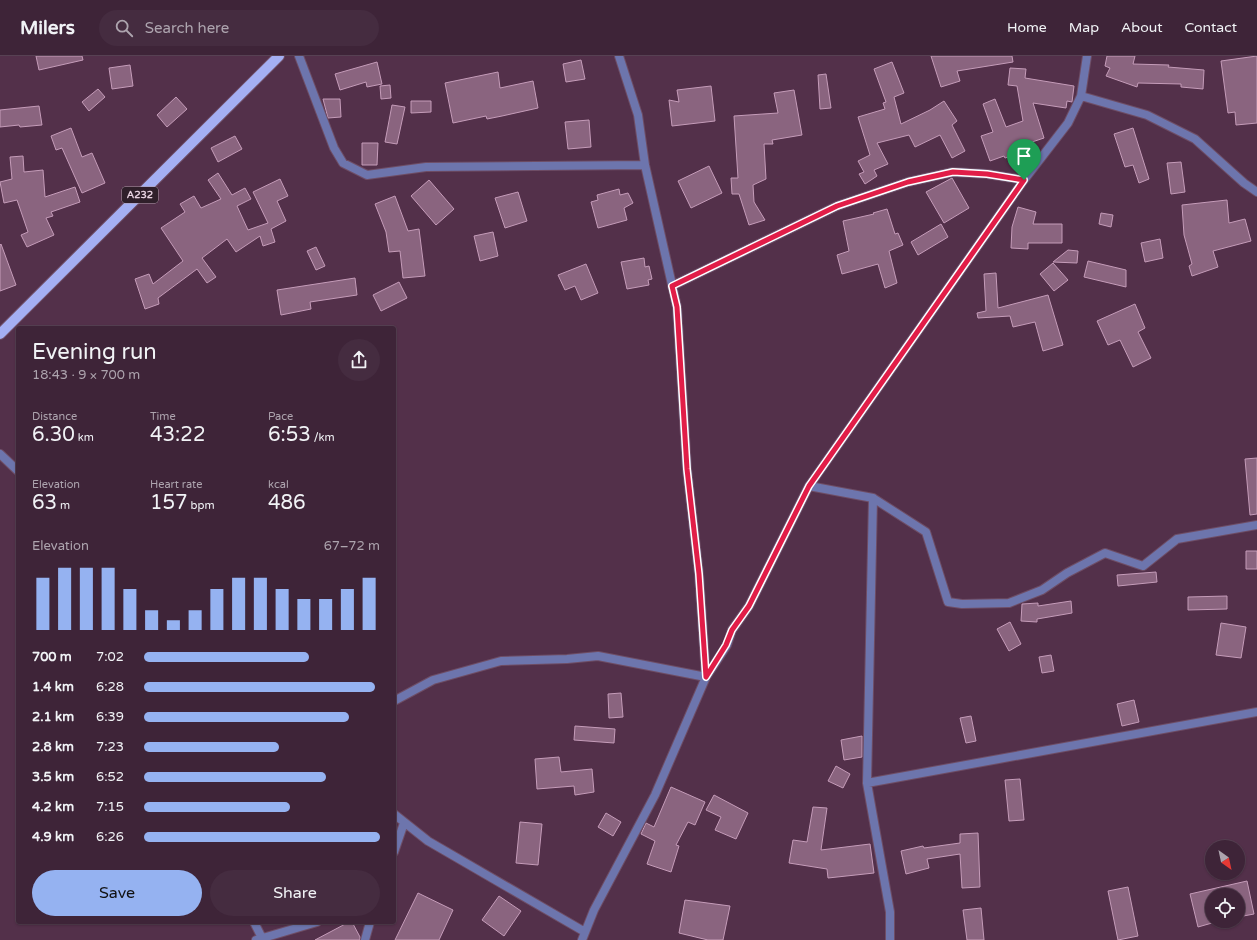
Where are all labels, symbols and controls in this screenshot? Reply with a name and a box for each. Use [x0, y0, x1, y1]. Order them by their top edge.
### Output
search box [99, 10, 379, 46]
text: Milers [20, 17, 75, 39]
icon: search [113, 17, 135, 39]
text: Search here [145, 19, 229, 37]
text: Home [1007, 19, 1047, 36]
text: Map [1069, 19, 1099, 36]
text: About [1121, 19, 1163, 36]
text: Contact [1185, 19, 1237, 36]
pin [1007, 139, 1041, 180]
icon: arrive [1013, 145, 1035, 167]
road number: A232 [122, 187, 158, 203]
text: Evening run [32, 339, 157, 365]
button: share [338, 339, 380, 381]
text: 18:43 · 9 × 700 m [32, 367, 140, 383]
text: Distance [32, 410, 77, 423]
text: Time [150, 410, 176, 423]
text: Pace [268, 410, 293, 423]
text: 6.30 [32, 423, 75, 447]
text: 43:22 [150, 423, 205, 447]
text: 6:53 [268, 423, 311, 447]
text: km [75, 431, 94, 444]
text: /km [311, 431, 335, 444]
text: Elevation [32, 478, 80, 491]
text: Heart rate [150, 478, 202, 491]
text: kcal [268, 478, 289, 491]
text: 63 [32, 491, 57, 515]
text: 157 [150, 491, 188, 515]
text: 486 [268, 491, 306, 515]
text: m [57, 499, 70, 512]
text: bpm [188, 499, 215, 512]
text: Elevation [32, 538, 89, 554]
text: 67–72 m [324, 538, 380, 554]
text: 700 m [32, 649, 72, 665]
text: 7:02 [96, 649, 124, 665]
text: 1.4 km [32, 679, 74, 695]
text: 6:28 [96, 679, 124, 695]
text: 2.1 km [32, 709, 74, 725]
text: 6:39 [96, 709, 124, 725]
text: 2.8 km [32, 739, 74, 755]
text: 7:23 [96, 739, 124, 755]
text: 3.5 km [32, 769, 74, 785]
text: 6:52 [96, 769, 124, 785]
text: 4.2 km [32, 799, 74, 815]
text: 7:15 [96, 799, 124, 815]
text: 4.9 km [32, 829, 74, 845]
text: 6:26 [96, 829, 124, 845]
north arrow [1205, 840, 1245, 880]
map controls [1205, 840, 1245, 928]
button: Save [32, 870, 202, 916]
button: Share [210, 870, 380, 916]
button: locate [1205, 888, 1245, 928]

